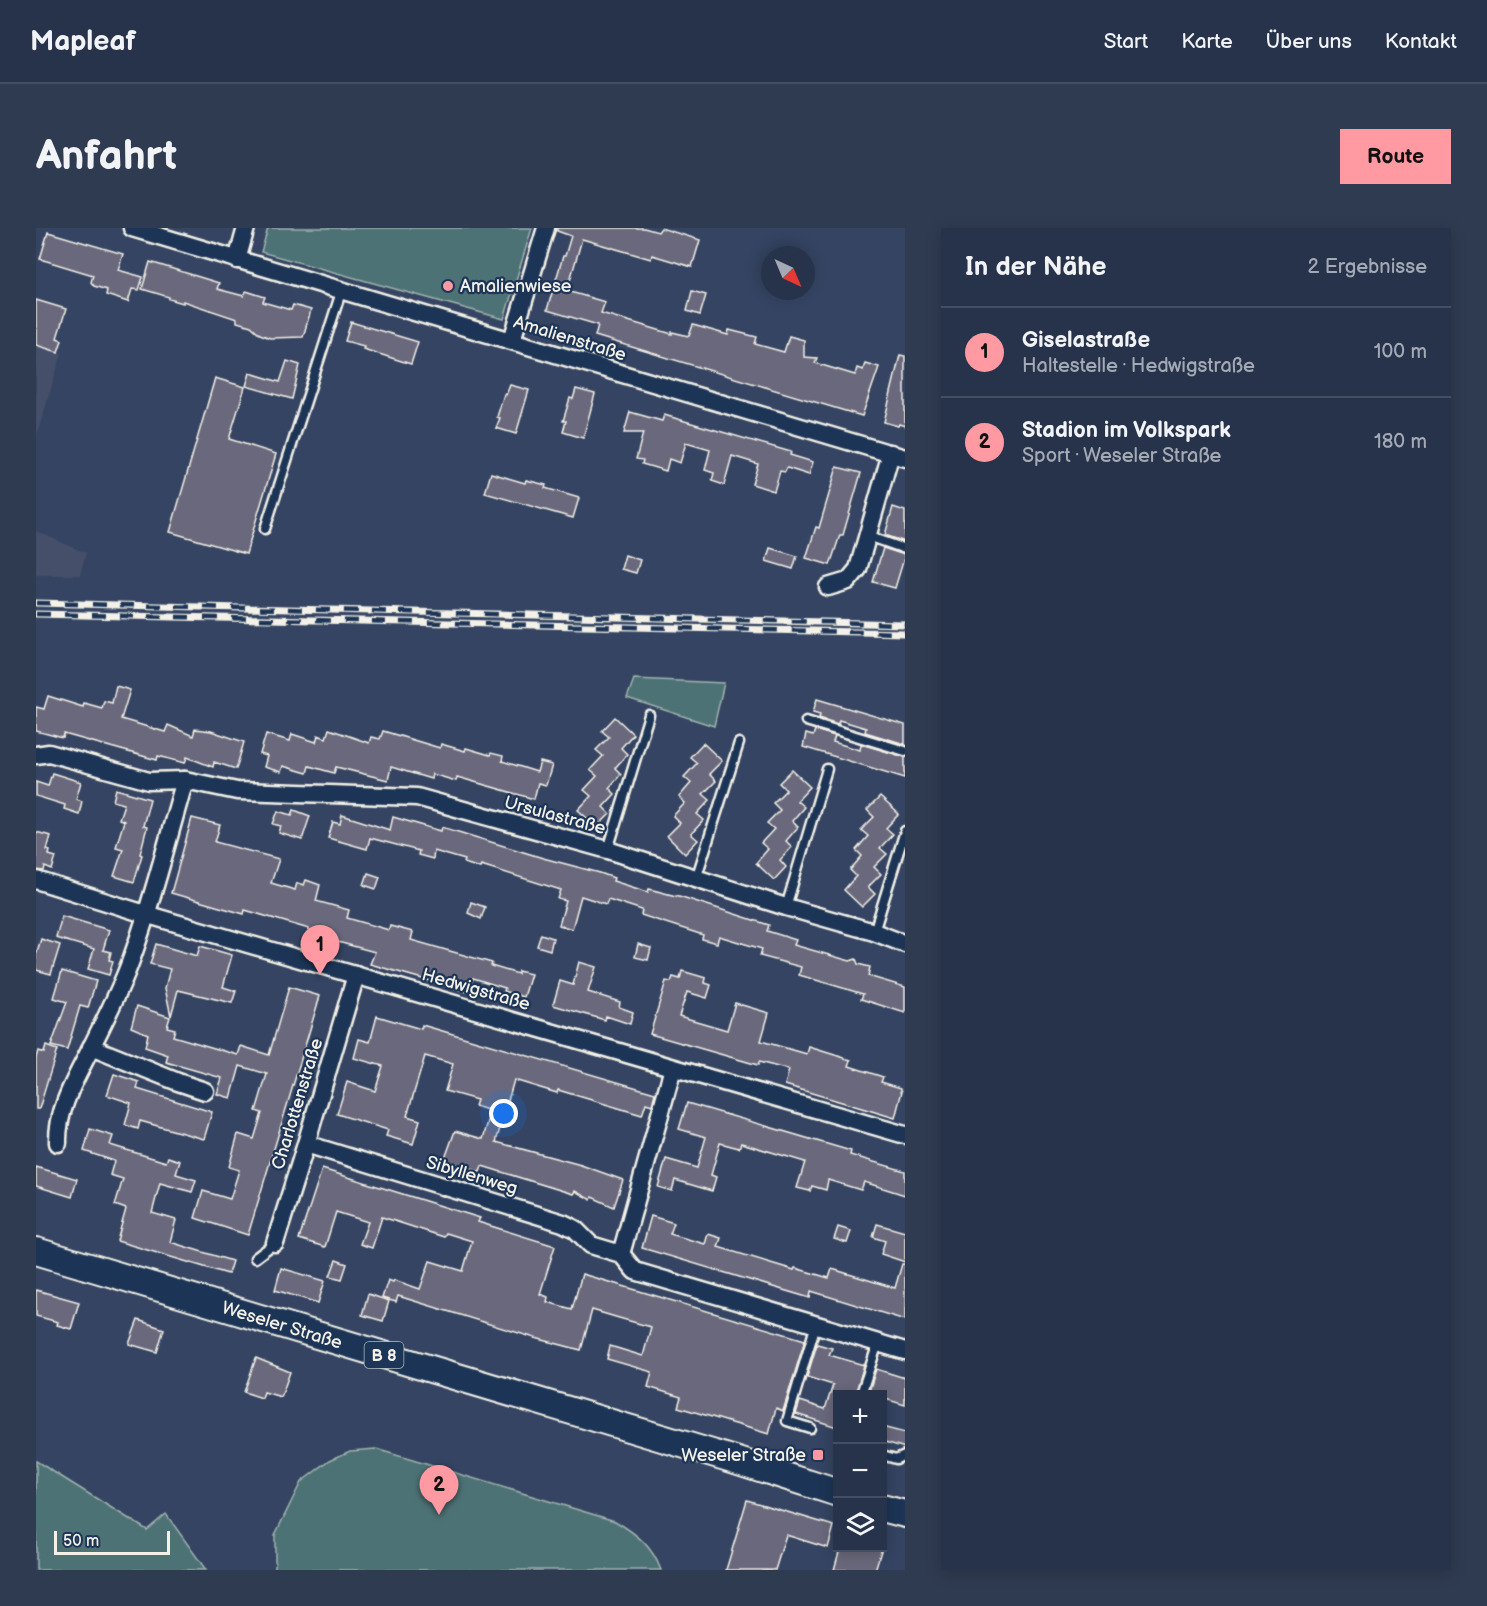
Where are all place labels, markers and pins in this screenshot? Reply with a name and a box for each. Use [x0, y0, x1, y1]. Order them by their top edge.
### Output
place label: Amalienwiese [460, 276, 572, 297]
marker: Amalienwiese [441, 279, 455, 293]
pin: 1 [300, 926, 340, 975]
place label: Weseler Straße [681, 1445, 806, 1466]
marker: Weseler Straße [811, 1448, 825, 1462]
pin: 2 [420, 1466, 458, 1515]

